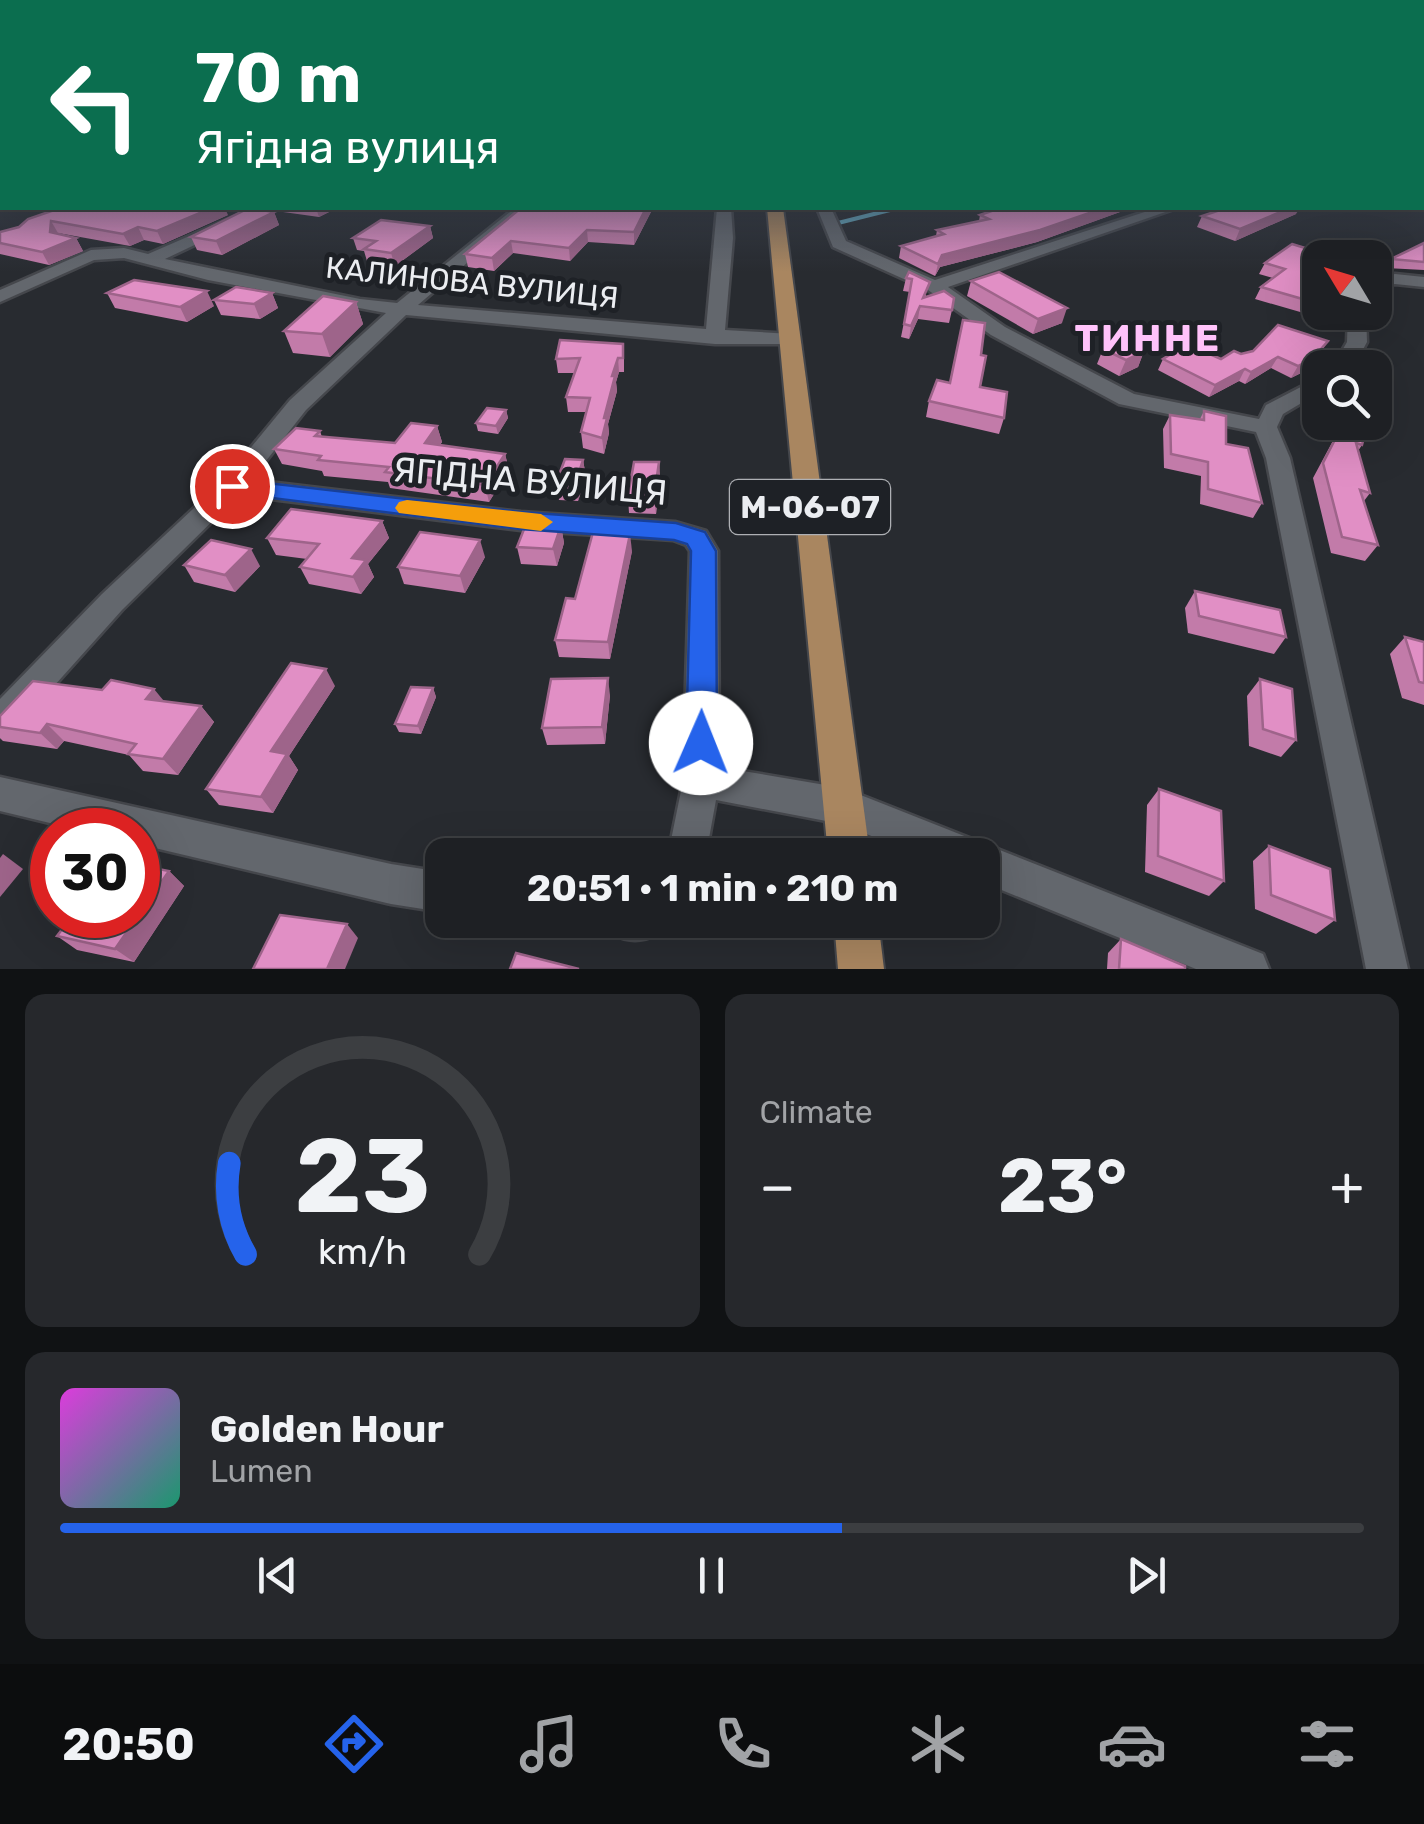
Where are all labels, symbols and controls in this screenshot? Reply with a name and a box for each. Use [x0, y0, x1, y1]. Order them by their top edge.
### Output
text: 70 m [195, 37, 362, 120]
icon: left [30, 40, 160, 170]
text: Ягідна вулиця [195, 121, 500, 174]
north arrow [1302, 240, 1392, 330]
map controls [1302, 240, 1392, 440]
street label: КАЛИНОВА ВУЛИЦЯ [324, 250, 620, 316]
district label: ТИННЕ [1075, 315, 1221, 361]
button: search [1302, 350, 1392, 440]
pin [190, 444, 275, 529]
street label: ЯГІДНА ВУЛИЦЯ [391, 448, 669, 514]
icon: arrive [205, 459, 260, 514]
road number: М-06-07 [730, 480, 890, 534]
position arrow [649, 691, 753, 795]
speed limit sign: 30 [30, 808, 160, 938]
text: 20:51 · 1 min · 210 m [527, 865, 898, 911]
text: Climate [760, 1093, 873, 1131]
text: 23 [294, 1115, 430, 1238]
text: 23° [998, 1142, 1127, 1231]
text: − [760, 1154, 795, 1219]
text: + [1330, 1154, 1364, 1219]
text: km/h [318, 1231, 407, 1273]
text: Golden Hour [210, 1406, 444, 1452]
text: Lumen [210, 1452, 313, 1490]
icon: previous [250, 1548, 305, 1603]
icon: pause [684, 1548, 739, 1603]
icon: next [1119, 1548, 1174, 1603]
icon: directions [319, 1709, 389, 1779]
icon: music [514, 1709, 584, 1779]
icon: phone [708, 1709, 778, 1779]
icon: climate [903, 1709, 973, 1779]
icon: car [1097, 1709, 1167, 1779]
icon: filters [1292, 1709, 1362, 1779]
text: 20:50 [62, 1718, 195, 1771]

